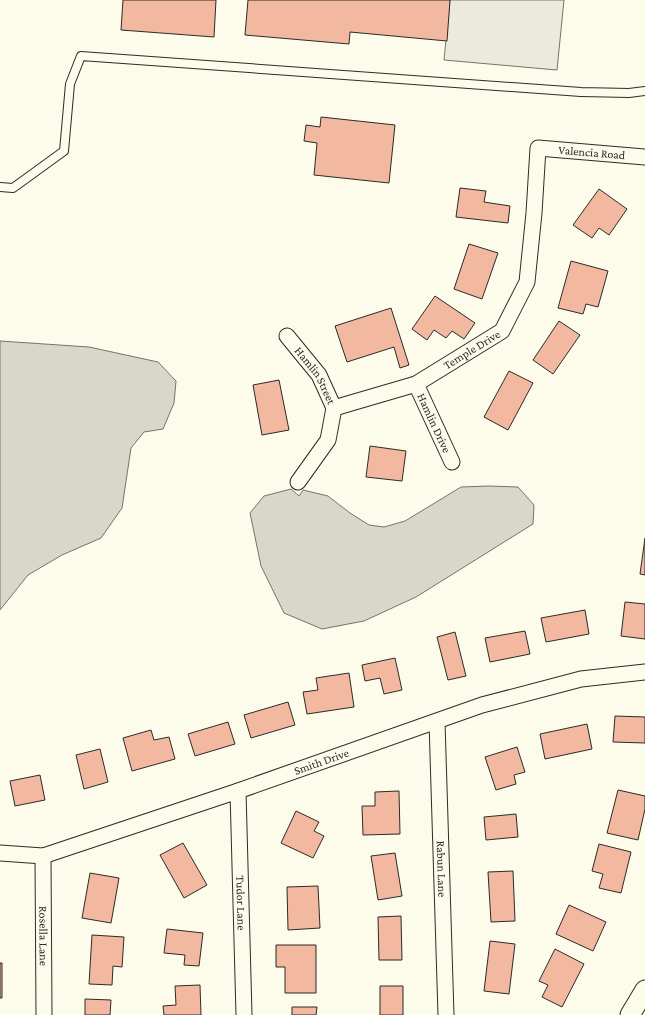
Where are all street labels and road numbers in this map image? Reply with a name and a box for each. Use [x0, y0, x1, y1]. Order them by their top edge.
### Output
street label: Valencia Road [558, 143, 627, 162]
street label: Temple Drive [441, 327, 503, 372]
street label: Hamlin Street [292, 344, 339, 408]
street label: Hamlin Drive [414, 391, 454, 455]
street label: Smith Drive [292, 746, 351, 778]
street label: Rabun Lane [434, 840, 449, 897]
street label: Tudor Lane [233, 875, 249, 931]
street label: Rosella Lane [36, 906, 51, 966]

